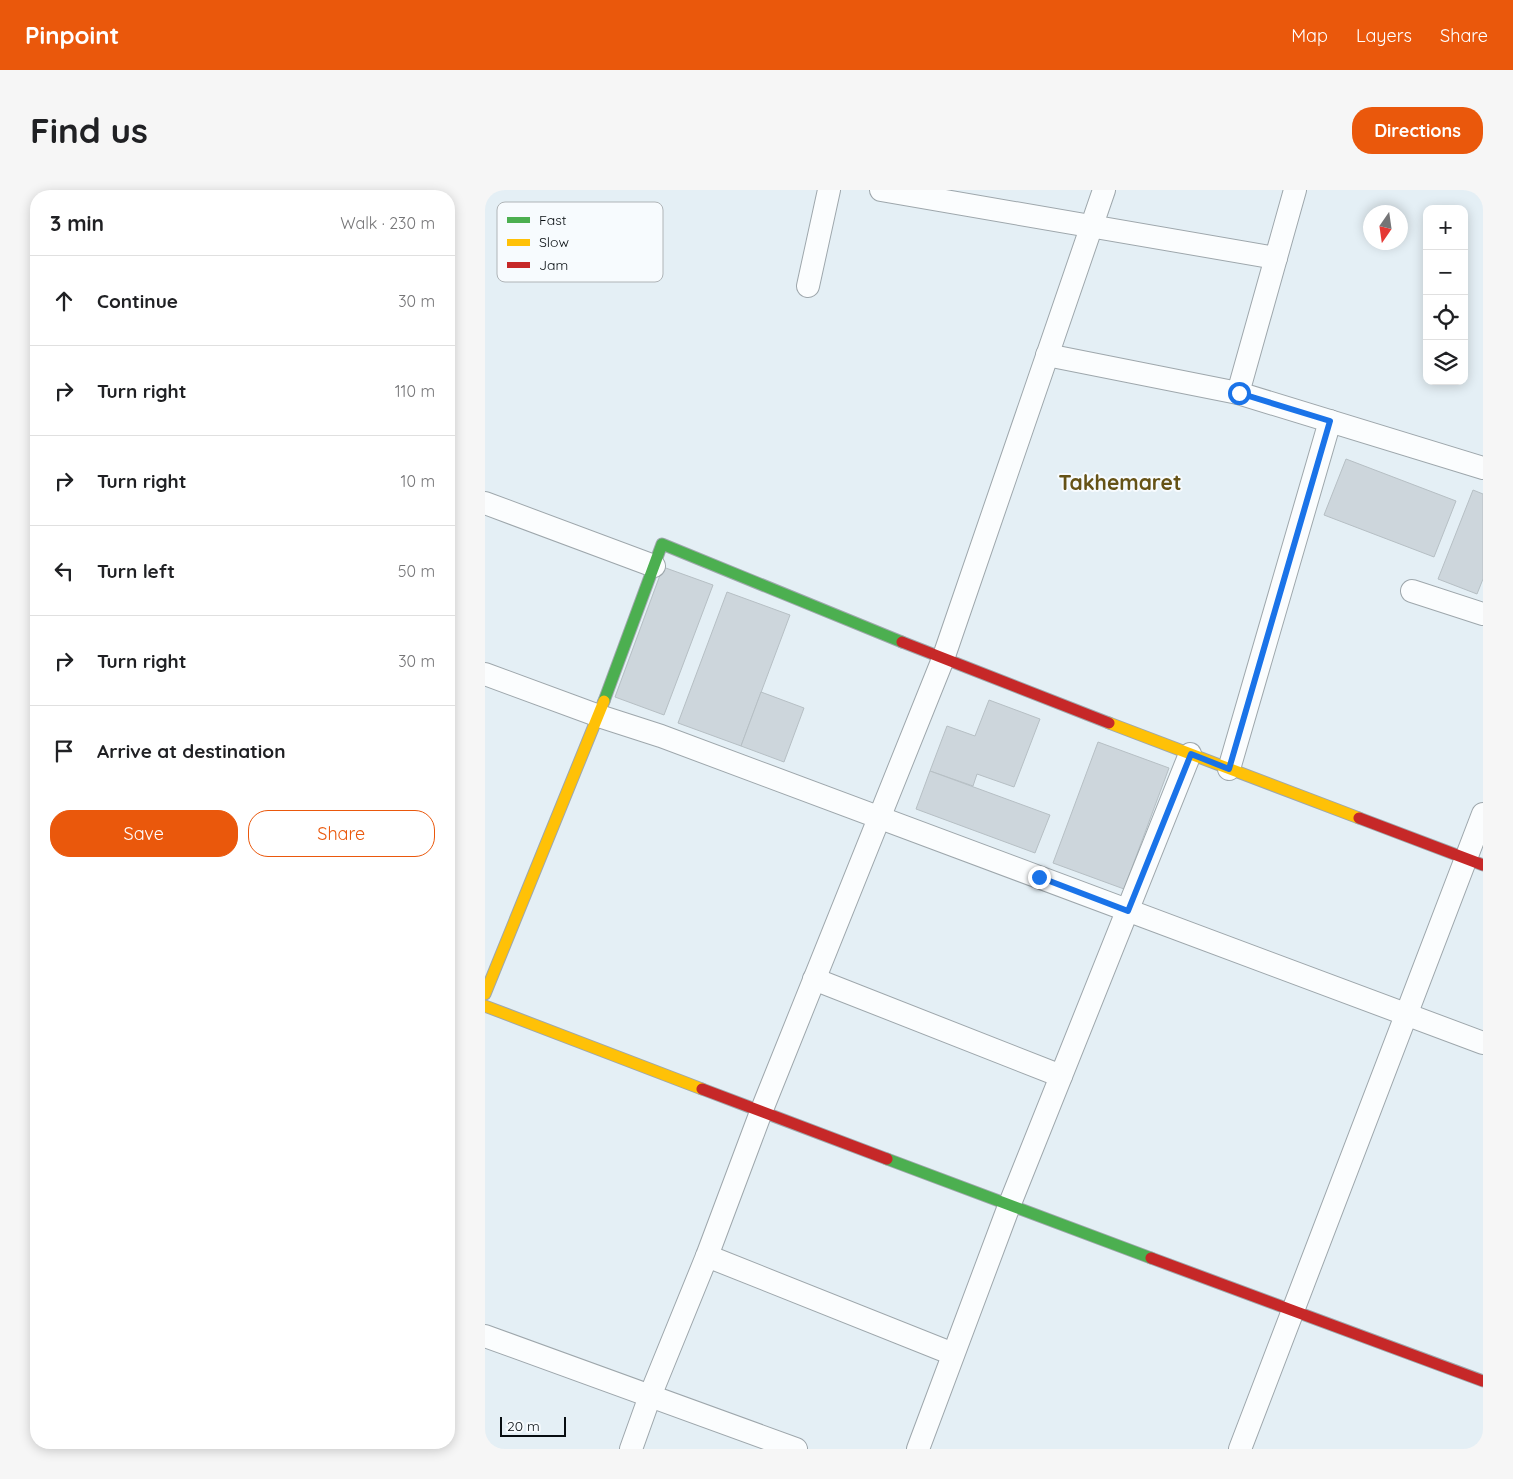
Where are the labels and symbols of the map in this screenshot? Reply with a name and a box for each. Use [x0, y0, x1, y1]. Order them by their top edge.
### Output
legend [497, 202, 663, 282]
north arrow [1363, 205, 1408, 250]
text: Fast [539, 211, 567, 229]
text: Slow [539, 233, 569, 251]
text: Jam [539, 256, 568, 274]
route start [1228, 382, 1251, 405]
district label: Takhemaret [1059, 469, 1181, 495]
route end [1028, 866, 1051, 889]
scale bar [500, 1414, 566, 1437]

